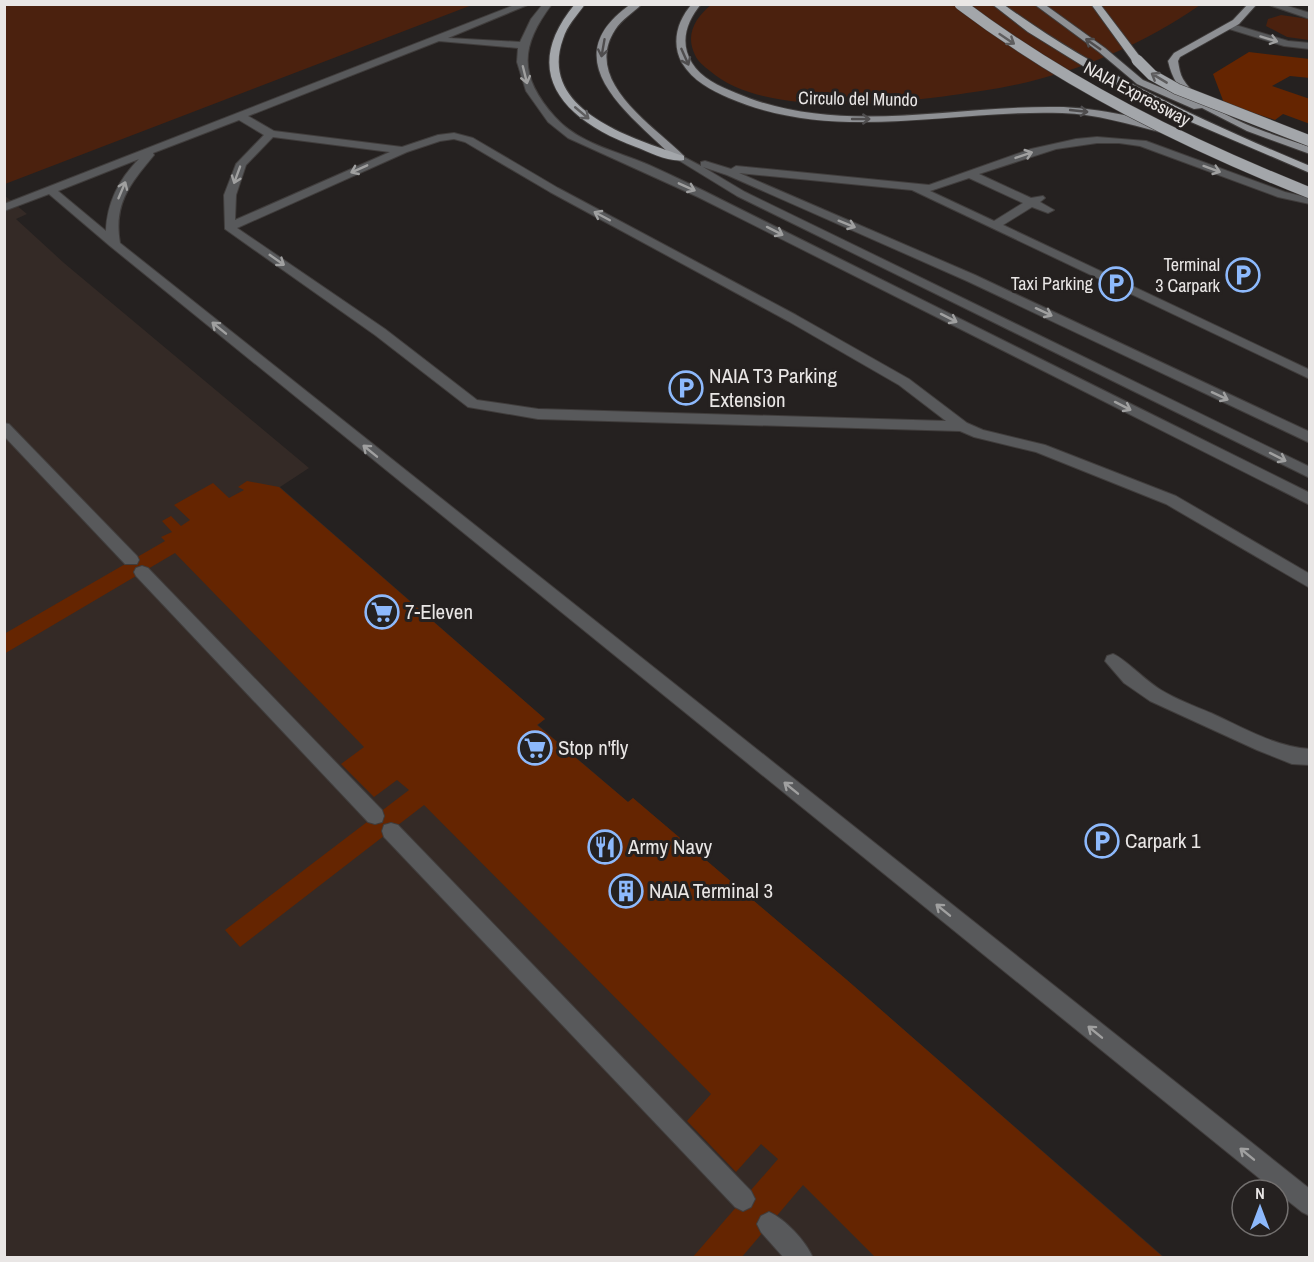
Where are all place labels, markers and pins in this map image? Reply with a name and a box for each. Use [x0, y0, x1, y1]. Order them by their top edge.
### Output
place label: Terminal 3 Carpark [1155, 252, 1221, 298]
parking icon: Terminal 3 Carpark [1225, 257, 1261, 293]
parking icon: Taxi Parking [1098, 266, 1134, 302]
place label: Taxi Parking [1011, 271, 1094, 296]
place label: NAIA T3 Parking Extension [709, 361, 837, 414]
parking icon: NAIA T3 Parking Extension [668, 370, 704, 406]
supermarket icon: 7-Eleven [364, 594, 400, 630]
place label: 7-Eleven [405, 597, 473, 626]
supermarket icon: Stop n'fly [517, 730, 553, 766]
place label: Stop n'fly [558, 733, 629, 762]
parking icon: Carpark 1 [1084, 823, 1120, 859]
place label: Carpark 1 [1125, 826, 1201, 855]
restaurant icon: Army Navy [587, 829, 623, 865]
place label: Army Navy [627, 832, 713, 861]
building icon: NAIA Terminal 3 [608, 873, 644, 909]
place label: NAIA Terminal 3 [649, 876, 773, 905]

